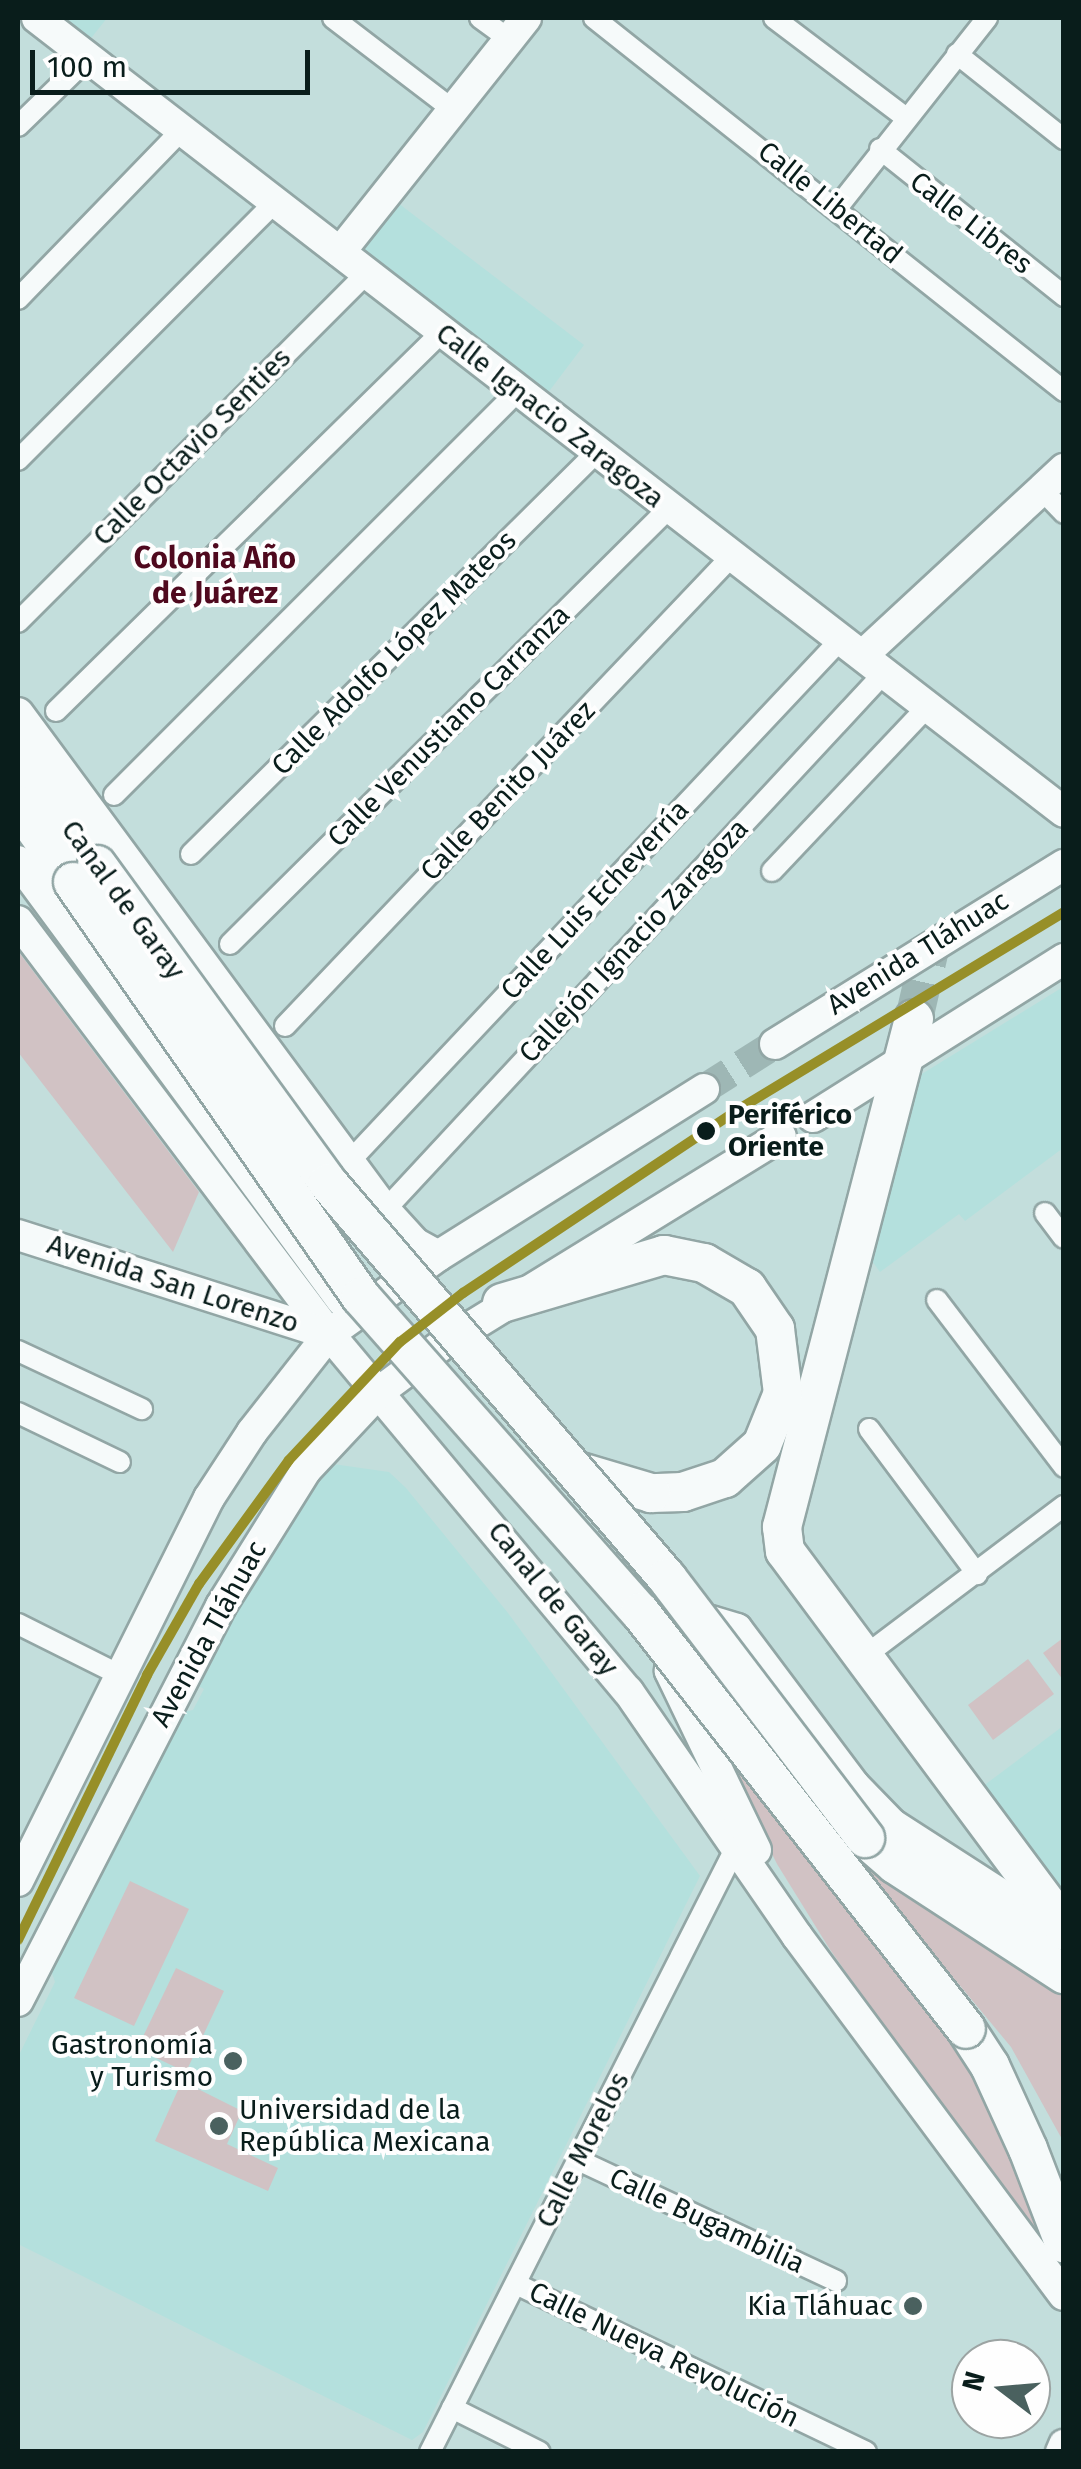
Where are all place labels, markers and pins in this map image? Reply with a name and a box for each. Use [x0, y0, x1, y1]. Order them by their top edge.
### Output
place label: Periférico Oriente [728, 1098, 852, 1164]
marker: Periférico Oriente [693, 1118, 719, 1144]
place label: Gastronomía y Turismo [51, 2028, 213, 2094]
marker: Gastronomía y Turismo [222, 2050, 244, 2072]
place label: Universidad de la República Mexicana [239, 2093, 490, 2159]
marker: Universidad de la República Mexicana [208, 2115, 230, 2137]
place label: Kia Tláhuac [747, 2289, 893, 2323]
marker: Kia Tláhuac [902, 2295, 924, 2317]

